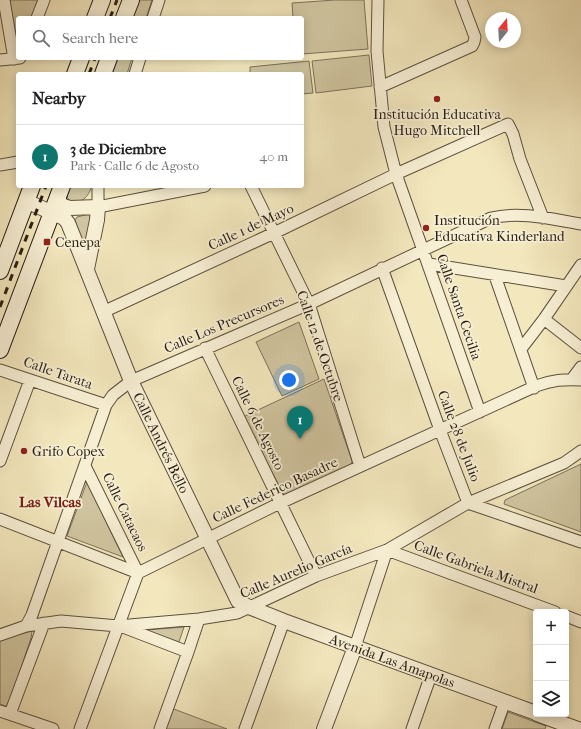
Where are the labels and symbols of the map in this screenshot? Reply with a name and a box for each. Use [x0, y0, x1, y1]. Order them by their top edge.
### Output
north arrow [485, 12, 521, 48]
marker: Institución Educativa Hugo Mitchell [432, 94, 442, 104]
place label: Institución Educativa Hugo Mitchell [373, 106, 501, 139]
street label: Calle 1 de Mayo [206, 200, 296, 254]
place label: Institución Educativa Kinderland [434, 212, 565, 245]
marker: Institución Educativa Kinderland [421, 223, 431, 233]
place label: Cenepa [55, 234, 101, 251]
marker: Cenepa [42, 237, 52, 247]
street label: Calle Santa Cecilia [433, 252, 485, 363]
street label: Calle 12 de Octubre [293, 288, 347, 404]
street label: Calle Los Precursores [161, 291, 287, 357]
street label: Calle Tarata [21, 353, 95, 393]
your location [279, 370, 299, 390]
street label: Calle 6 de Agosto [228, 373, 288, 473]
street label: Calle 28 de Julio [434, 388, 484, 484]
street label: Calle Andrés Bello [129, 390, 193, 496]
pin: 1 [287, 406, 313, 439]
place label: Grifo Copex [32, 443, 105, 460]
marker: Grifo Copex [19, 446, 29, 456]
street label: Calle Federico Basadre [210, 453, 340, 527]
street label: Calle Catacaos [99, 470, 151, 554]
district label: Las Vilcas [19, 493, 81, 511]
street label: Calle Gabriela Mistral [412, 537, 540, 597]
street label: Calle Aurelio García [237, 540, 355, 602]
street label: Avenida Las Amapolas [326, 630, 457, 692]

